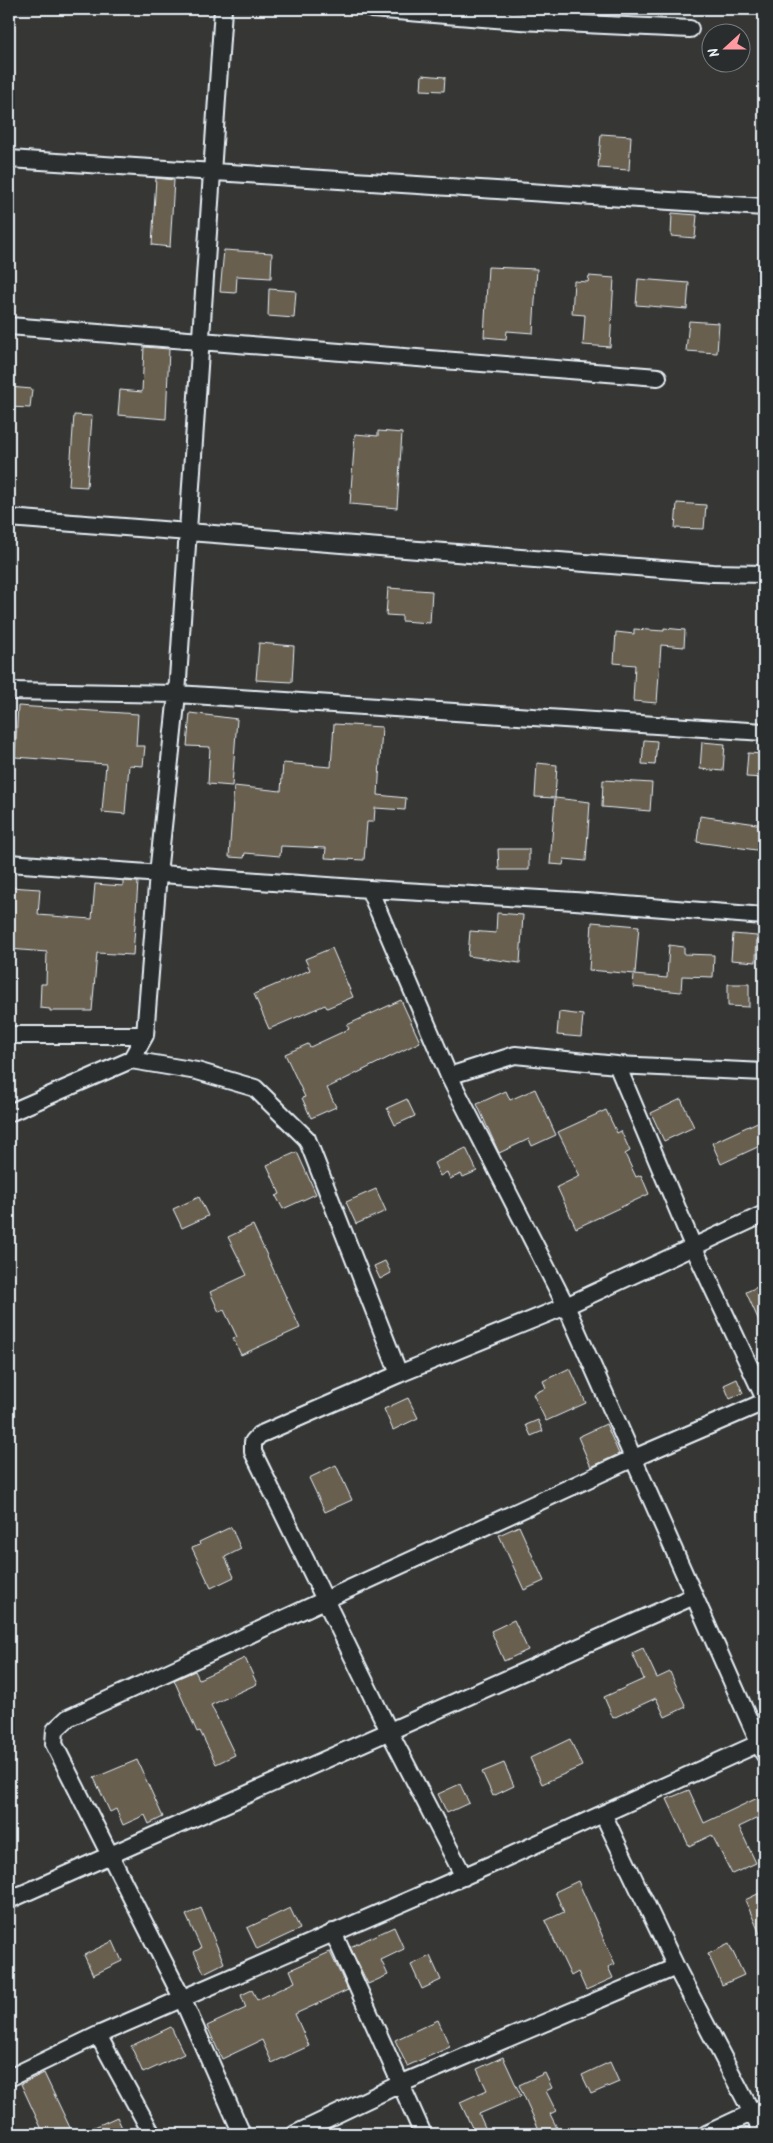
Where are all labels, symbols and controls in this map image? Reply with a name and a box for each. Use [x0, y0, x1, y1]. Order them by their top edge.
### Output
north arrow [700, 22, 750, 72]
text: N [703, 44, 727, 60]

